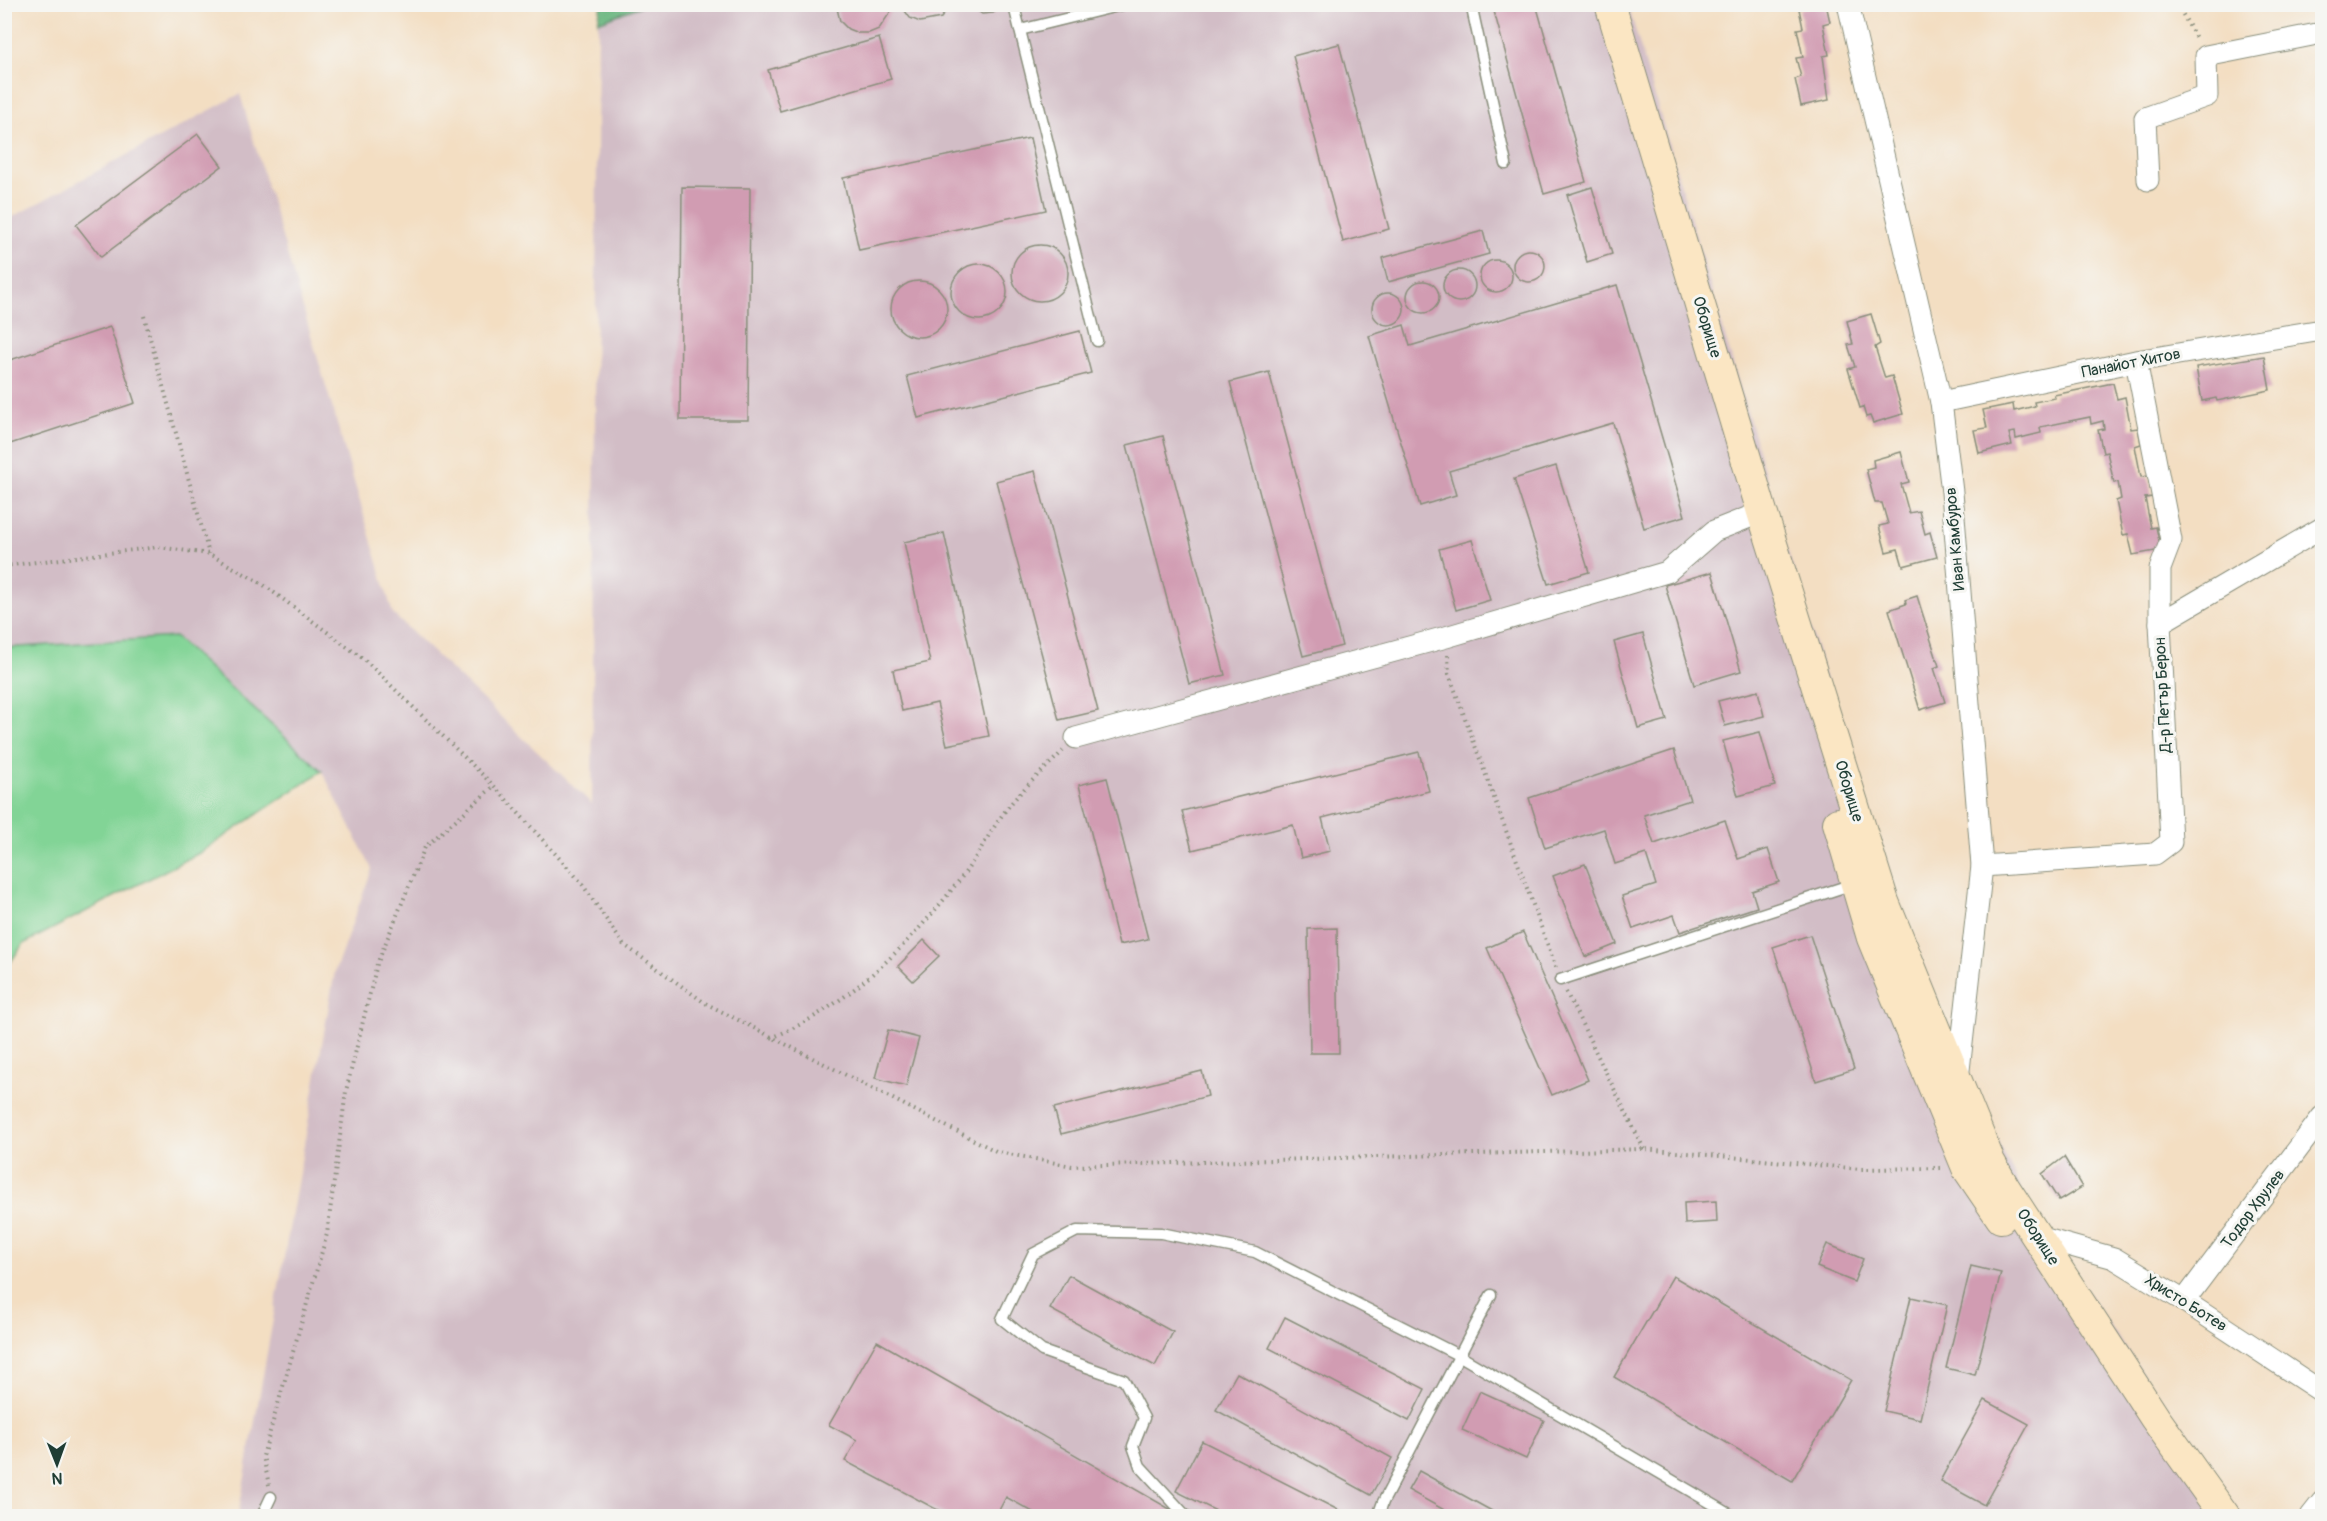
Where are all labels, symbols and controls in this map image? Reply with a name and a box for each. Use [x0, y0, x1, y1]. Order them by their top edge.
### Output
street label: Оборище [1688, 294, 1726, 360]
street label: Панайот Хитов [2080, 344, 2182, 382]
street label: Иван Камбуров [1941, 487, 1969, 591]
street label: Д-р Петър Берон [2150, 637, 2176, 754]
street label: Оборище [1830, 758, 1868, 824]
street label: Тодор Хрулев [2217, 1166, 2289, 1252]
street label: Оборище [2012, 1205, 2064, 1269]
street label: Христо Ботев [2141, 1270, 2231, 1336]
north arrow [27, 1434, 87, 1494]
text: N [51, 1468, 63, 1488]

